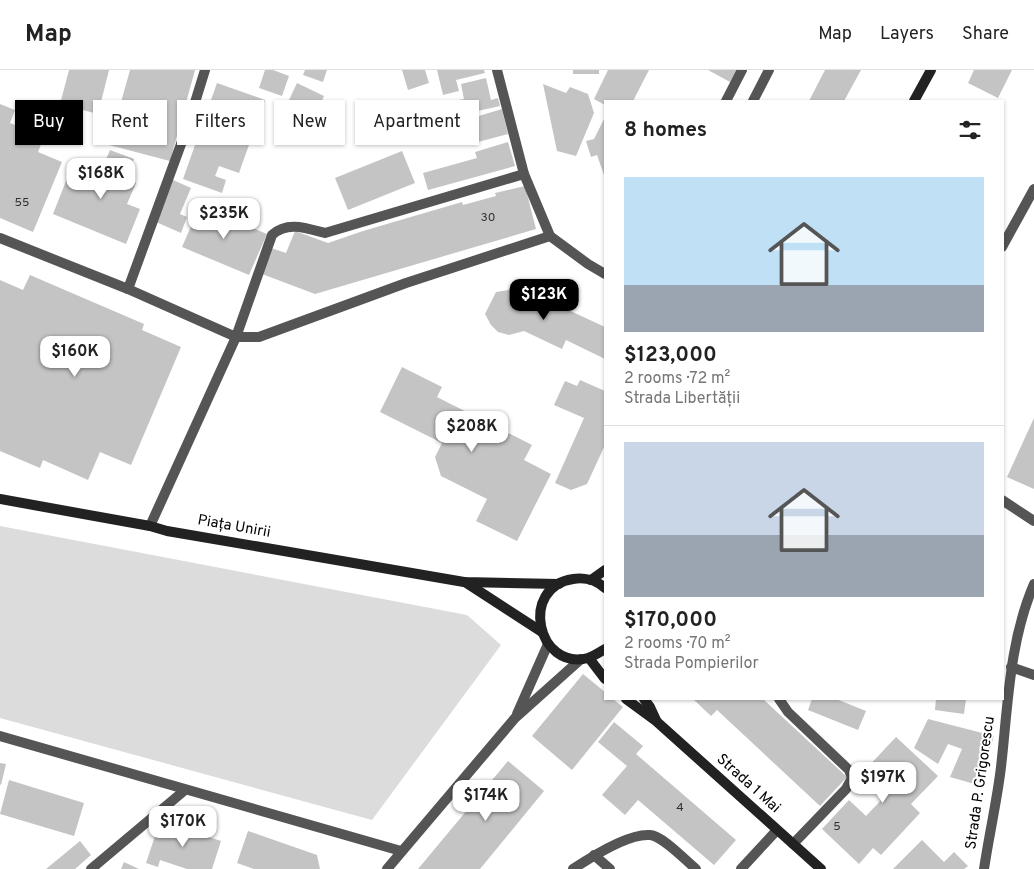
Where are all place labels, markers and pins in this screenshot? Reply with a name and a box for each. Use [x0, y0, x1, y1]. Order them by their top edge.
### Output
pin: $168K [66, 158, 136, 200]
pin: $235K [189, 198, 259, 240]
pin: $123K [509, 278, 579, 321]
pin: $160K [40, 336, 110, 378]
pin: $208K [437, 410, 507, 453]
pin: $197K [848, 762, 918, 804]
pin: $174K [451, 780, 521, 822]
pin: $170K [148, 806, 218, 848]

